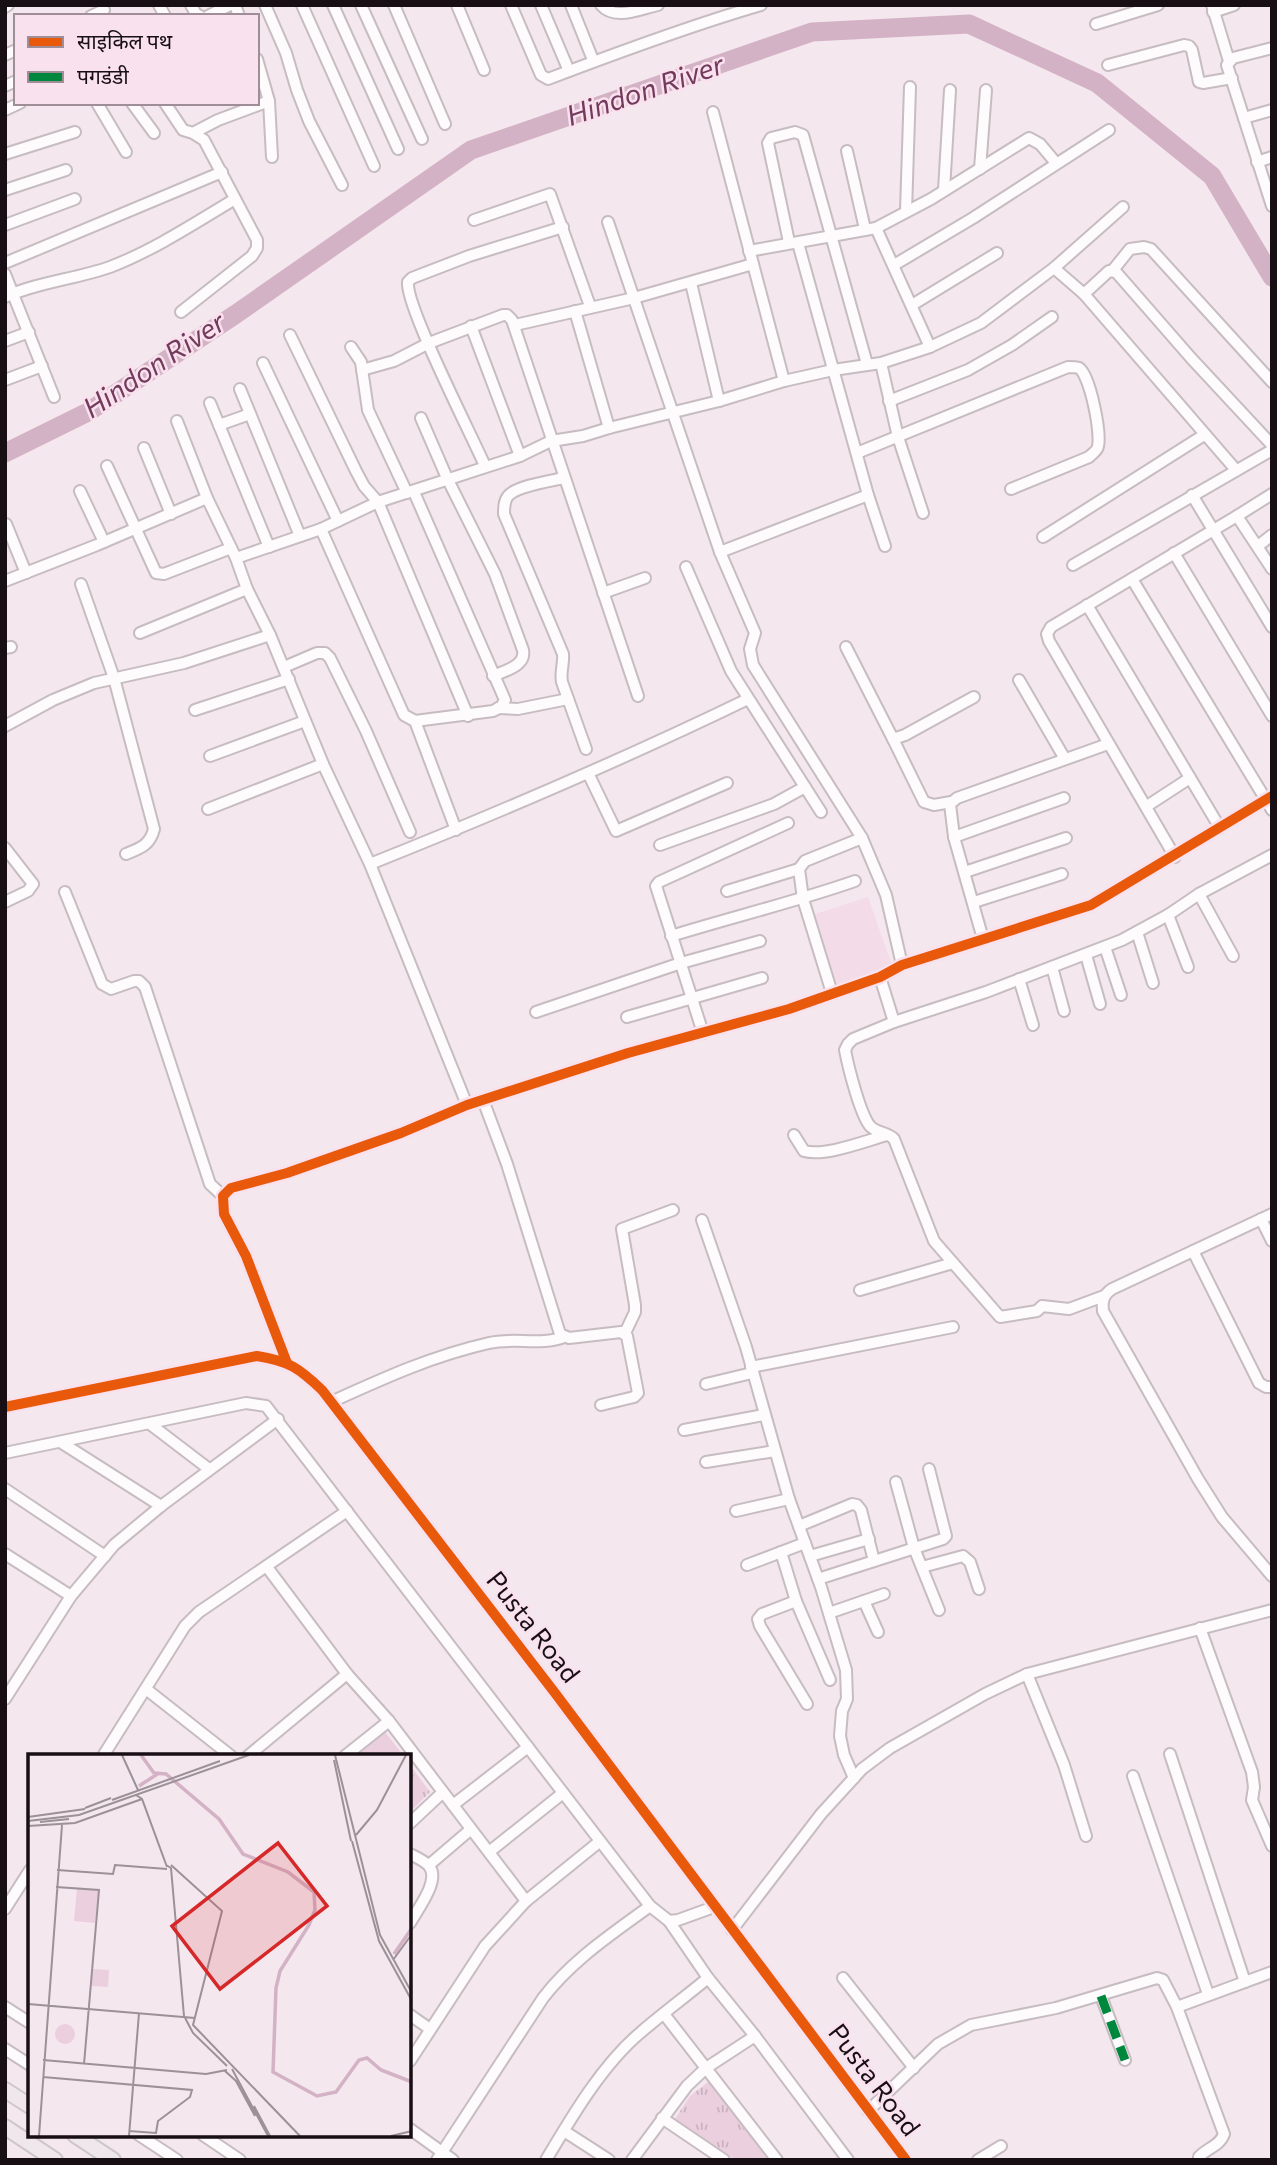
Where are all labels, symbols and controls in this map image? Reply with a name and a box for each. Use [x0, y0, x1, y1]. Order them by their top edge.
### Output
legend [14, 14, 259, 105]
text: साइकिल पथ [77, 28, 173, 53]
water label: Hindon River [561, 46, 729, 132]
text: पगडंडी [77, 63, 129, 88]
water label: Hindon River [76, 304, 232, 424]
street label: Pusta Road [481, 1564, 587, 1688]
inset map [28, 1754, 411, 2137]
street label: Pusta Road [823, 2017, 927, 2141]

